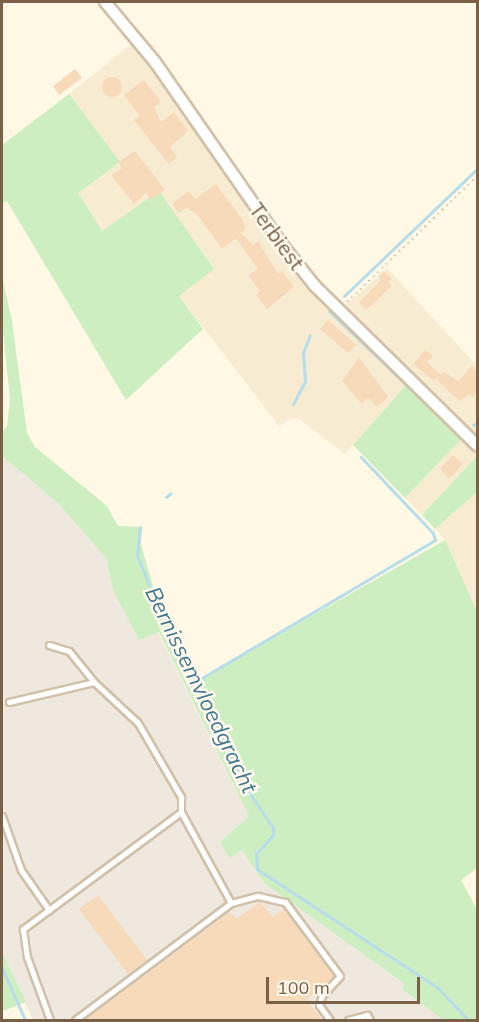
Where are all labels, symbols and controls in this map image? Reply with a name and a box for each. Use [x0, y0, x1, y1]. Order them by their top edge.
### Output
street label: Terbiest [244, 198, 310, 274]
water label: Bernissemvloedgracht [139, 582, 263, 798]
scale bar [269, 965, 424, 1003]
text: 100 m [277, 976, 330, 999]

